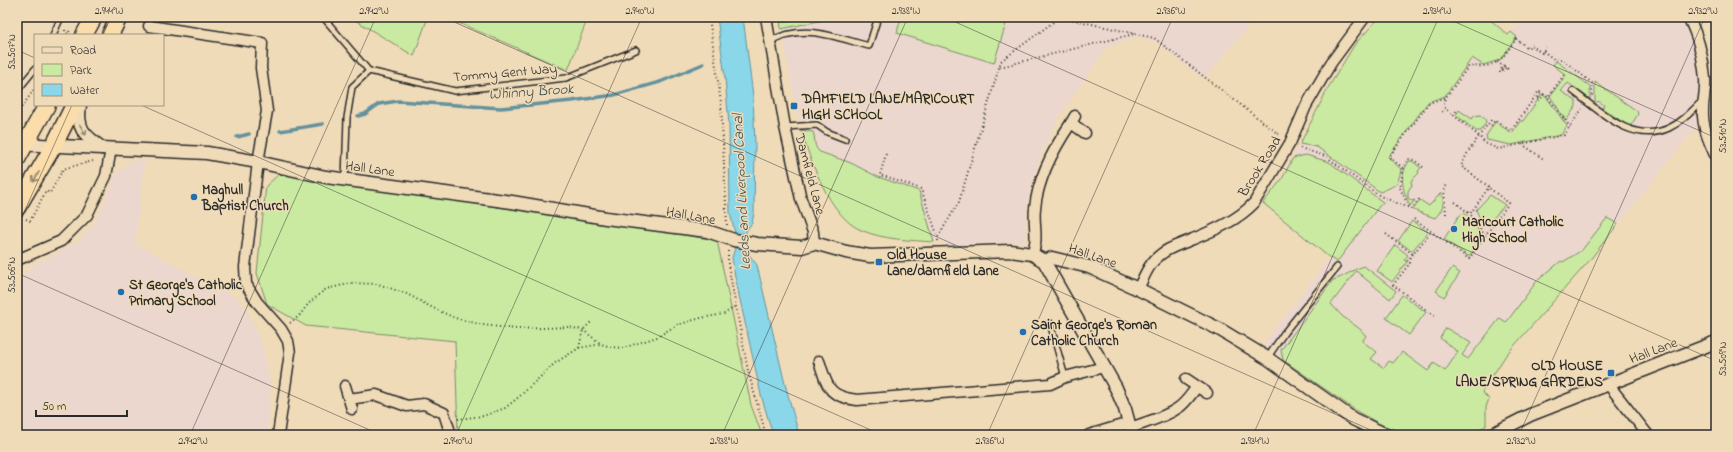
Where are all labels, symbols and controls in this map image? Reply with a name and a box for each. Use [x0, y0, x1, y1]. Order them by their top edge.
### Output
text: 2.944°W [95, 4, 124, 19]
text: 2.942°W [359, 4, 389, 19]
text: 2.940°W [626, 4, 655, 19]
text: 2.938°W [892, 4, 920, 19]
text: 2.936°W [1157, 4, 1186, 19]
text: 2.934°W [1423, 4, 1452, 19]
text: 2.932°W [1688, 4, 1718, 19]
text: 53.507°N [5, 34, 20, 70]
legend [34, 34, 164, 106]
text: Road [70, 42, 96, 60]
street label: Tommy Gent Way [452, 58, 558, 89]
text: Park [70, 62, 92, 80]
water label: Whinny Brook [488, 78, 576, 107]
text: Water [70, 82, 99, 100]
place label: DAMFIELD LANE/MARICOURT HIGH SCHOOL [801, 89, 975, 126]
marker: DAMFIELD LANE/MARICOURT HIGH SCHOOL [789, 101, 799, 111]
water label: Leeds and Liverpool Canal [727, 111, 757, 271]
text: 53.510°N [1716, 118, 1731, 153]
one-way arrow [80, 124, 88, 136]
street label: Damfield Lane [788, 130, 831, 218]
street label: Brook Road [1233, 132, 1287, 202]
street label: Hall Lane [344, 156, 397, 183]
one-way arrow [32, 171, 40, 183]
place label: Maghull Baptist Church [201, 180, 289, 217]
marker: Maghull Baptist Church [189, 192, 199, 202]
street label: Hall Lane [664, 202, 718, 231]
place label: Maricourt Catholic High School [1462, 212, 1564, 251]
marker: Maricourt Catholic High School [1449, 224, 1459, 234]
street label: Hall Lane [1066, 238, 1120, 275]
place label: Old House Lane/darnfield Lane [887, 245, 1000, 282]
text: 53.506°N [5, 257, 20, 293]
marker: Old House Lane/darnfield Lane [874, 257, 884, 267]
place label: St George's Catholic Primary School [129, 275, 243, 314]
marker: St George's Catholic Primary School [116, 287, 126, 297]
place label: Saint George's Roman Catholic Church [1031, 315, 1157, 352]
marker: Saint George's Roman Catholic Church [1018, 327, 1028, 337]
street label: Hall Lane [1627, 332, 1681, 370]
text: 53.509°N [1716, 342, 1731, 376]
place label: OLD HOUSE LANE/SPRING GARDENS [1456, 356, 1604, 393]
marker: OLD HOUSE LANE/SPRING GARDENS [1606, 368, 1616, 378]
scale bar [36, 392, 127, 418]
text: 50 m [42, 398, 66, 416]
text: 2.942°W [178, 434, 208, 449]
text: 2.940°W [444, 434, 473, 449]
text: 2.938°W [710, 434, 738, 449]
text: 2.936°W [976, 434, 1005, 449]
text: 2.934°W [1241, 434, 1270, 449]
text: 2.932°W [1506, 434, 1536, 449]

